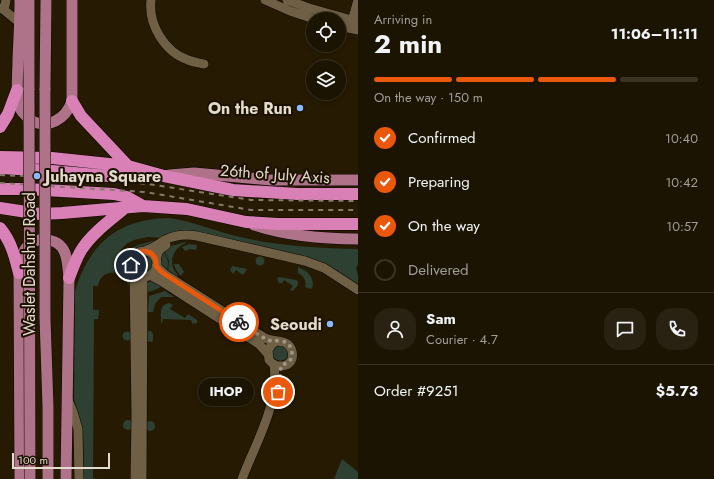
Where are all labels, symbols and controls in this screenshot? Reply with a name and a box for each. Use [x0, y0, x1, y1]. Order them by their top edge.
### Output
text: Arriving in [374, 10, 432, 29]
map controls [306, 12, 346, 100]
button: locate [306, 12, 346, 52]
text: 11:06–11:11 [611, 23, 698, 45]
text: 2 min [374, 25, 442, 63]
button: layers [306, 60, 346, 100]
text: On the way · 150 m [374, 88, 483, 107]
place label: On the Run [208, 97, 292, 120]
marker: On the Run [295, 103, 305, 113]
icon: check [374, 127, 396, 149]
text: Confirmed [408, 127, 476, 149]
text: 10:40 [665, 129, 698, 148]
street label: 26th of July Axis [219, 159, 331, 189]
place label: Juhayna Square [42, 165, 161, 188]
marker: Juhayna Square [32, 171, 42, 181]
icon: check [374, 171, 396, 193]
text: Preparing [408, 171, 470, 193]
text: 10:42 [665, 173, 698, 192]
street label: Waslet Dahshur Road [18, 192, 41, 336]
icon: check [374, 215, 396, 237]
text: On the way [408, 215, 480, 237]
text: 10:57 [666, 217, 698, 236]
pin [114, 248, 148, 282]
icon: home [120, 254, 142, 276]
text: Delivered [408, 259, 469, 281]
courier [219, 302, 259, 342]
button: person [374, 308, 416, 350]
text: Sam [426, 308, 456, 330]
button: chat [604, 308, 646, 350]
button: phone [656, 308, 698, 350]
icon: bike [228, 311, 250, 333]
place label: Seoudi [270, 313, 322, 336]
marker: Seoudi [325, 319, 335, 329]
text: Courier · 4.7 [426, 330, 498, 349]
pin [261, 375, 295, 409]
callout: IHOP [198, 378, 254, 406]
text: Order #9251 [374, 380, 458, 402]
text: $5.73 [656, 380, 698, 402]
icon: bag [267, 381, 289, 403]
text: IHOP [209, 382, 243, 401]
scale bar [12, 451, 110, 470]
text: 100 m [18, 452, 48, 468]

